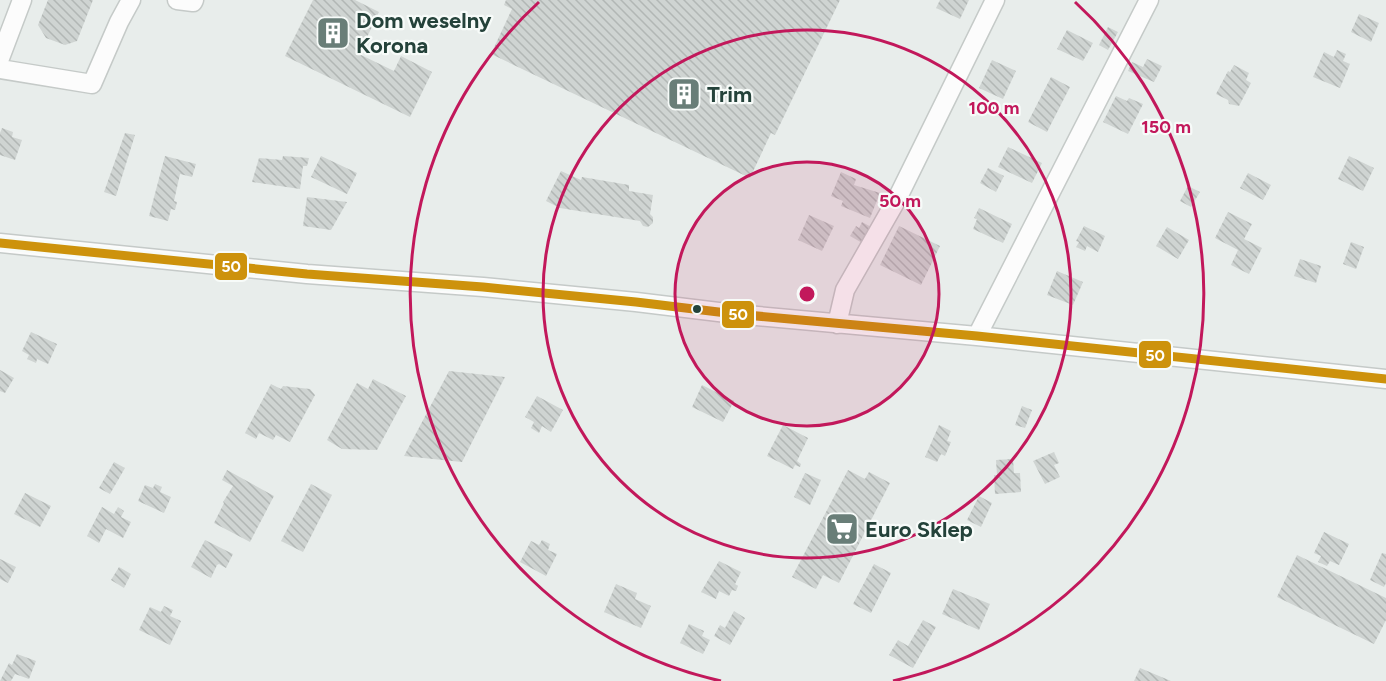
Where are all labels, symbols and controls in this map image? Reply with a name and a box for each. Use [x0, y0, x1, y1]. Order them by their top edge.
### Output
place label: Dom weselny Korona [356, 7, 492, 59]
building icon: Dom weselny Korona [315, 15, 351, 51]
building icon: Trim [666, 76, 702, 112]
place label: Trim [707, 81, 752, 108]
text: 100 m [969, 97, 1019, 119]
text: 150 m [1141, 116, 1191, 138]
text: 50 m [879, 190, 921, 212]
line badge: 50 [214, 252, 248, 281]
text: 50 [221, 257, 241, 276]
centre of rings [797, 284, 817, 304]
line badge: 50 [721, 300, 755, 329]
unlabelled marker [691, 303, 703, 315]
text: 50 [728, 305, 748, 324]
line badge: 50 [1138, 340, 1172, 369]
text: 50 [1145, 346, 1165, 365]
supermarket icon: Euro Sklep [824, 511, 860, 547]
place label: Euro Sklep [865, 516, 973, 543]

